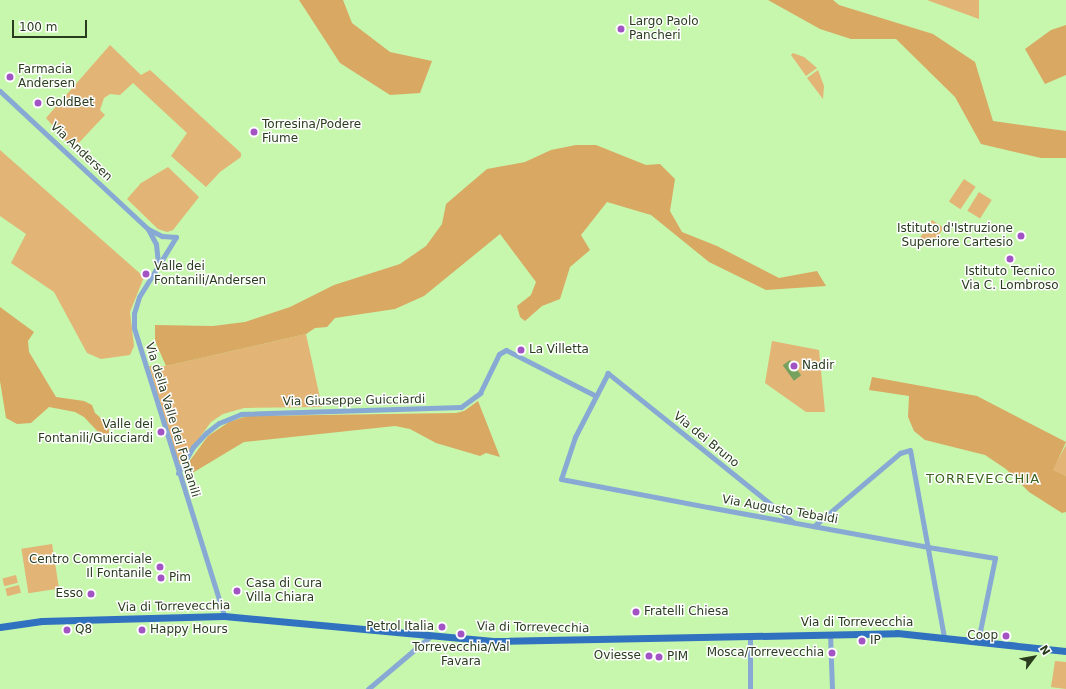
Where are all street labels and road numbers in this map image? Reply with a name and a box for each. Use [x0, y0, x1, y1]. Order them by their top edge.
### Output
street label: Via Andersen [47, 120, 115, 184]
street label: Via della Valle dei Fontanili [142, 341, 202, 499]
street label: Via Giuseppe Guicciardi [283, 393, 425, 409]
street label: Via dei Bruno [670, 409, 742, 471]
street label: Via Augusto Tebaldi [721, 493, 839, 527]
street label: Via di Torrevecchia [118, 599, 230, 615]
street label: Via di Torrevecchia [801, 616, 913, 630]
street label: Via di Torrevecchia [477, 620, 589, 636]

